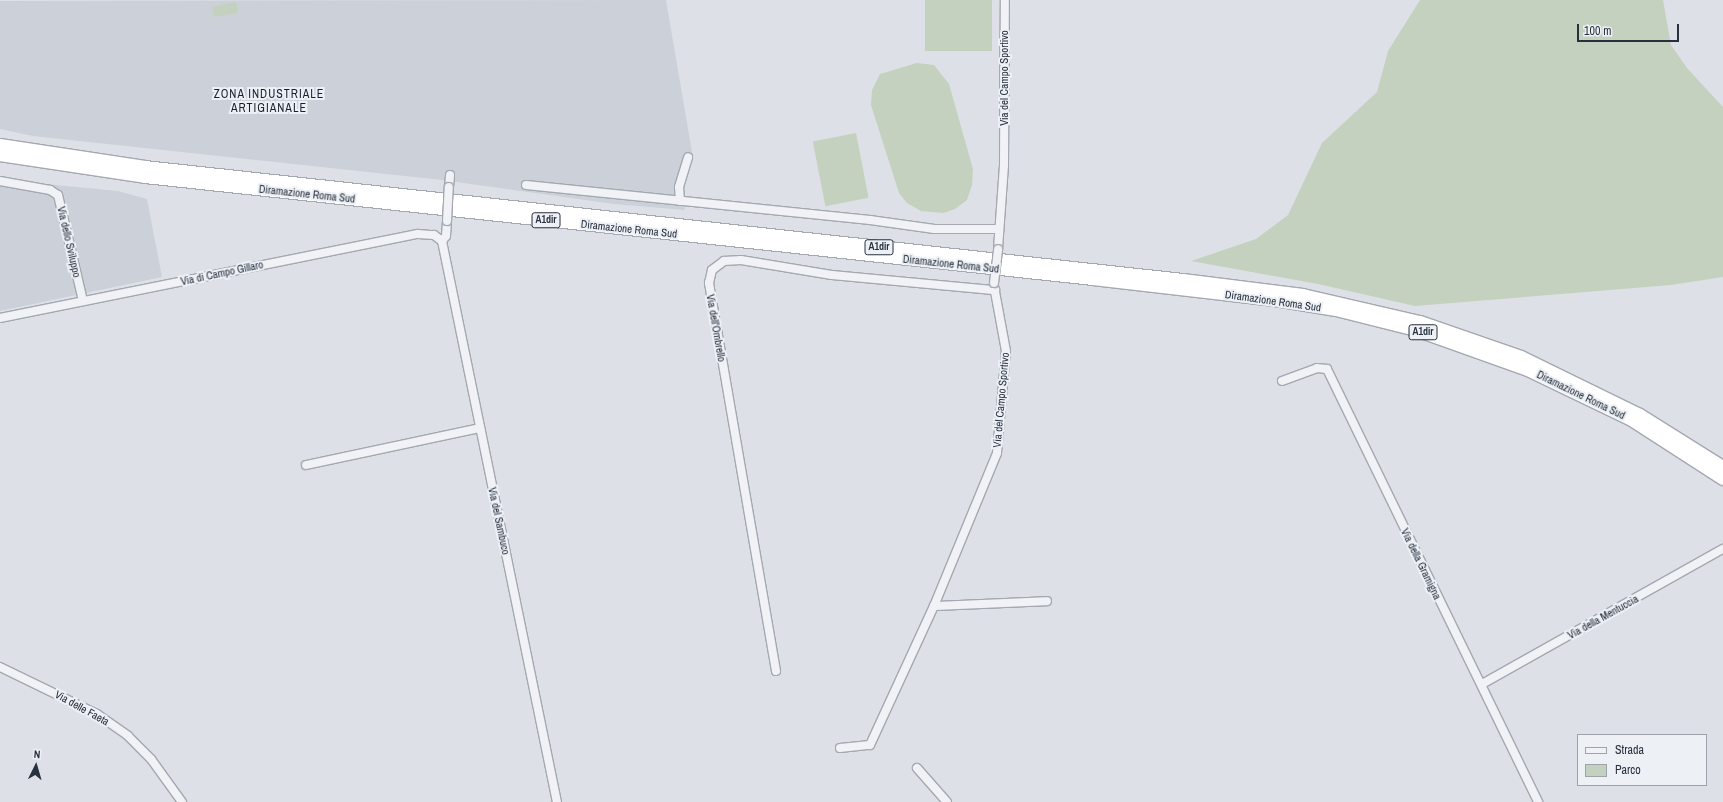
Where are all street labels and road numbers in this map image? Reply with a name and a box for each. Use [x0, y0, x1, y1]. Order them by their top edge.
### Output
street label: Via del Campo Sportivo [997, 30, 1011, 126]
street label: Diramazione Roma Sud [258, 182, 356, 206]
street label: Via dello Sviluppo [54, 205, 84, 279]
road number: A1dir [531, 212, 561, 228]
street label: Diramazione Roma Sud [580, 217, 678, 241]
road number: A1dir [864, 239, 894, 255]
street label: Diramazione Roma Sud [902, 252, 1000, 276]
street label: Via di Campo Gillaro [180, 258, 264, 288]
street label: Diramazione Roma Sud [1224, 288, 1322, 314]
street label: Via dell'Ombrello [704, 293, 728, 363]
road number: A1dir [1408, 324, 1438, 340]
street label: Via del Campo Sportivo [990, 352, 1012, 448]
street label: Diramazione Roma Sud [1535, 368, 1627, 422]
street label: Via del Sambuco [485, 486, 513, 556]
street label: Via della Gramigna [1398, 526, 1444, 602]
street label: Via della Mentuccia [1565, 592, 1641, 642]
street label: Via delle Faeta [53, 688, 111, 728]

